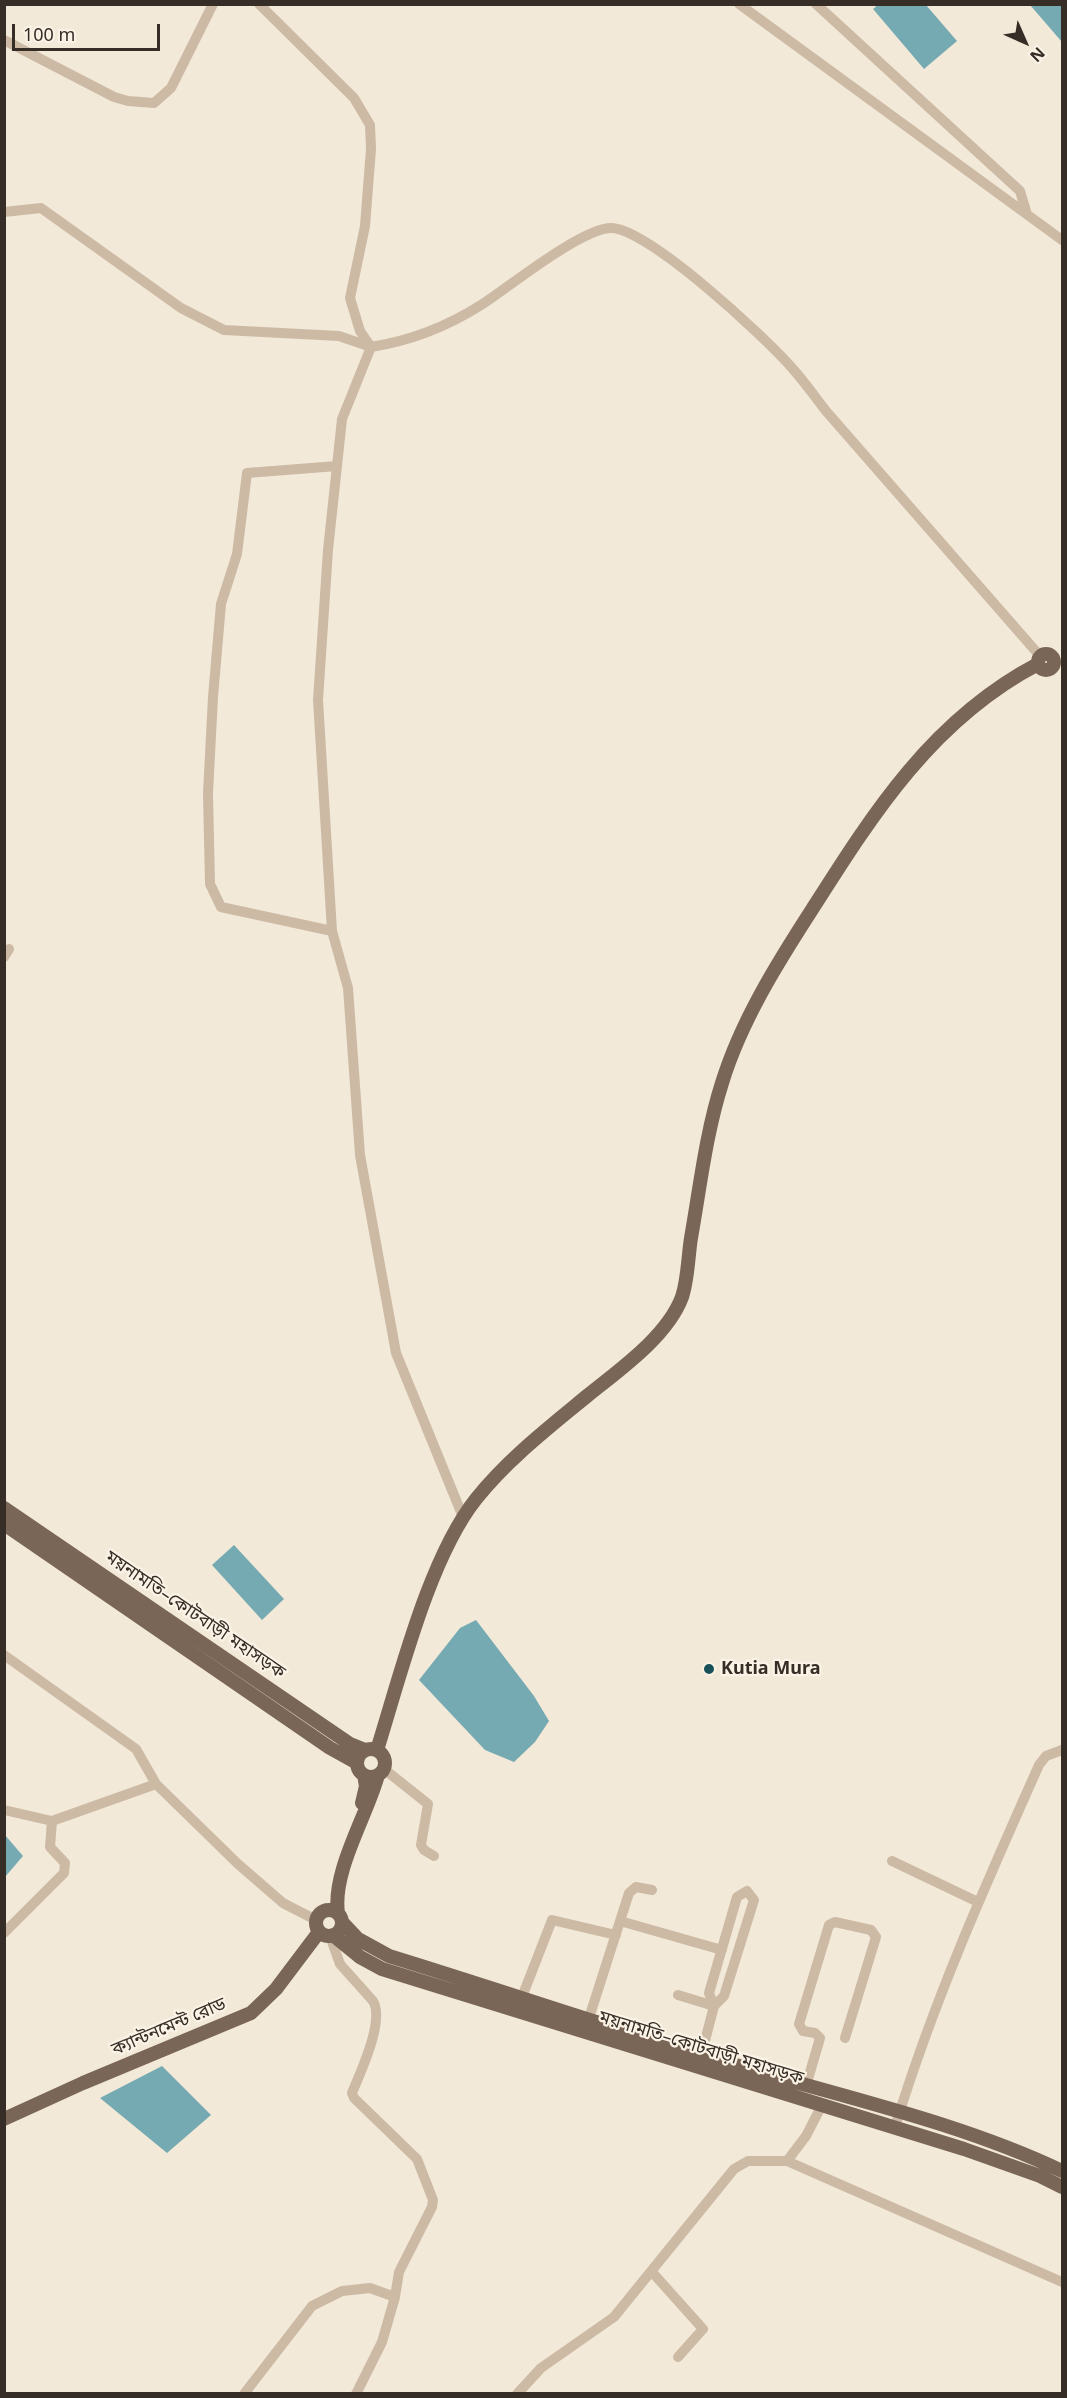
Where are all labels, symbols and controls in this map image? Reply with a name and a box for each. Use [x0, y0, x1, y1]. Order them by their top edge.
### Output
scale bar [15, 12, 164, 50]
north arrow [995, 12, 1055, 72]
text: 100 m [23, 22, 75, 46]
text: N [1025, 42, 1050, 67]
street label: ময়নামতি–কোটবাড়ী মহাসড়ক [101, 1547, 289, 1683]
place label: Kutia Mura [721, 1658, 820, 1680]
marker: Kutia Mura [702, 1662, 716, 1676]
street label: ক্যান্টনমেন্ট রোড [109, 1993, 229, 2061]
street label: ময়নামতি–কোটবাড়ী মহাসড়ক [596, 2007, 806, 2089]

